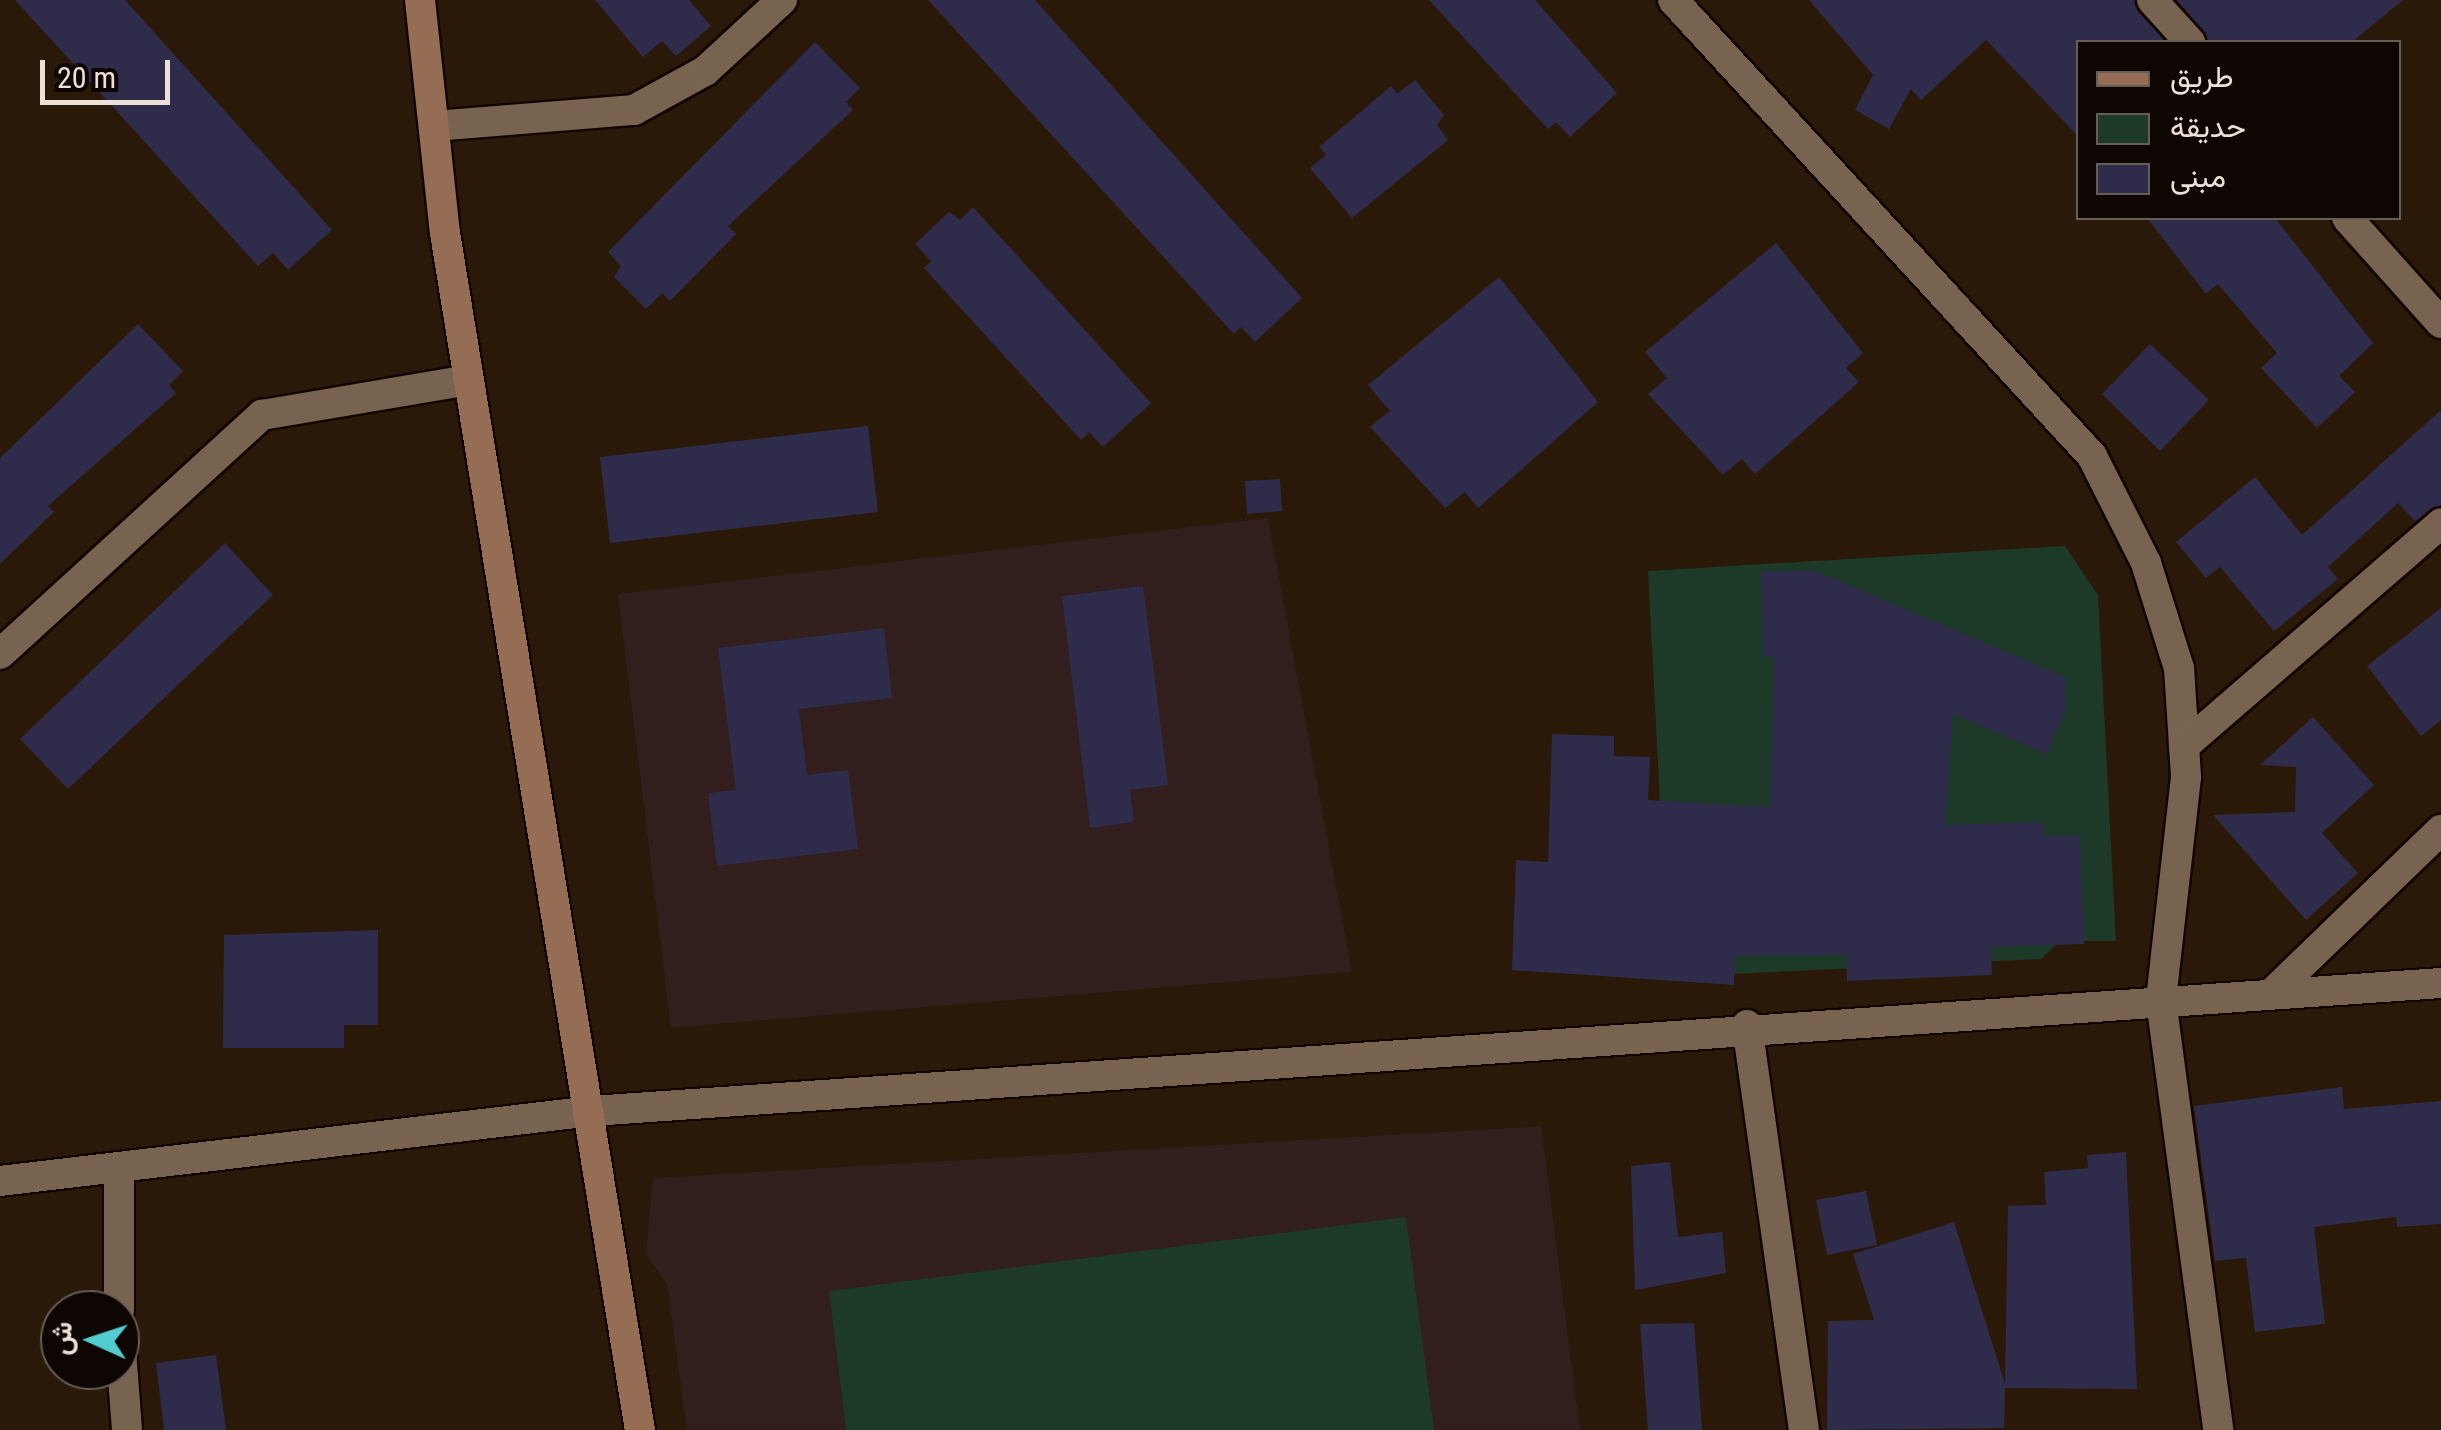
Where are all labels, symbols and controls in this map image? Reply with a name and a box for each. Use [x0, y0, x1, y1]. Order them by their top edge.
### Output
scale bar [45, 40, 175, 102]
legend [2076, 40, 2401, 220]
text: طريق [2170, 59, 2234, 94]
text: 20 m [57, 60, 116, 95]
text: حديقة [2170, 109, 2246, 144]
text: مبنى [2170, 159, 2226, 194]
north arrow [40, 1290, 140, 1390]
text: ش [44, 1321, 79, 1356]

